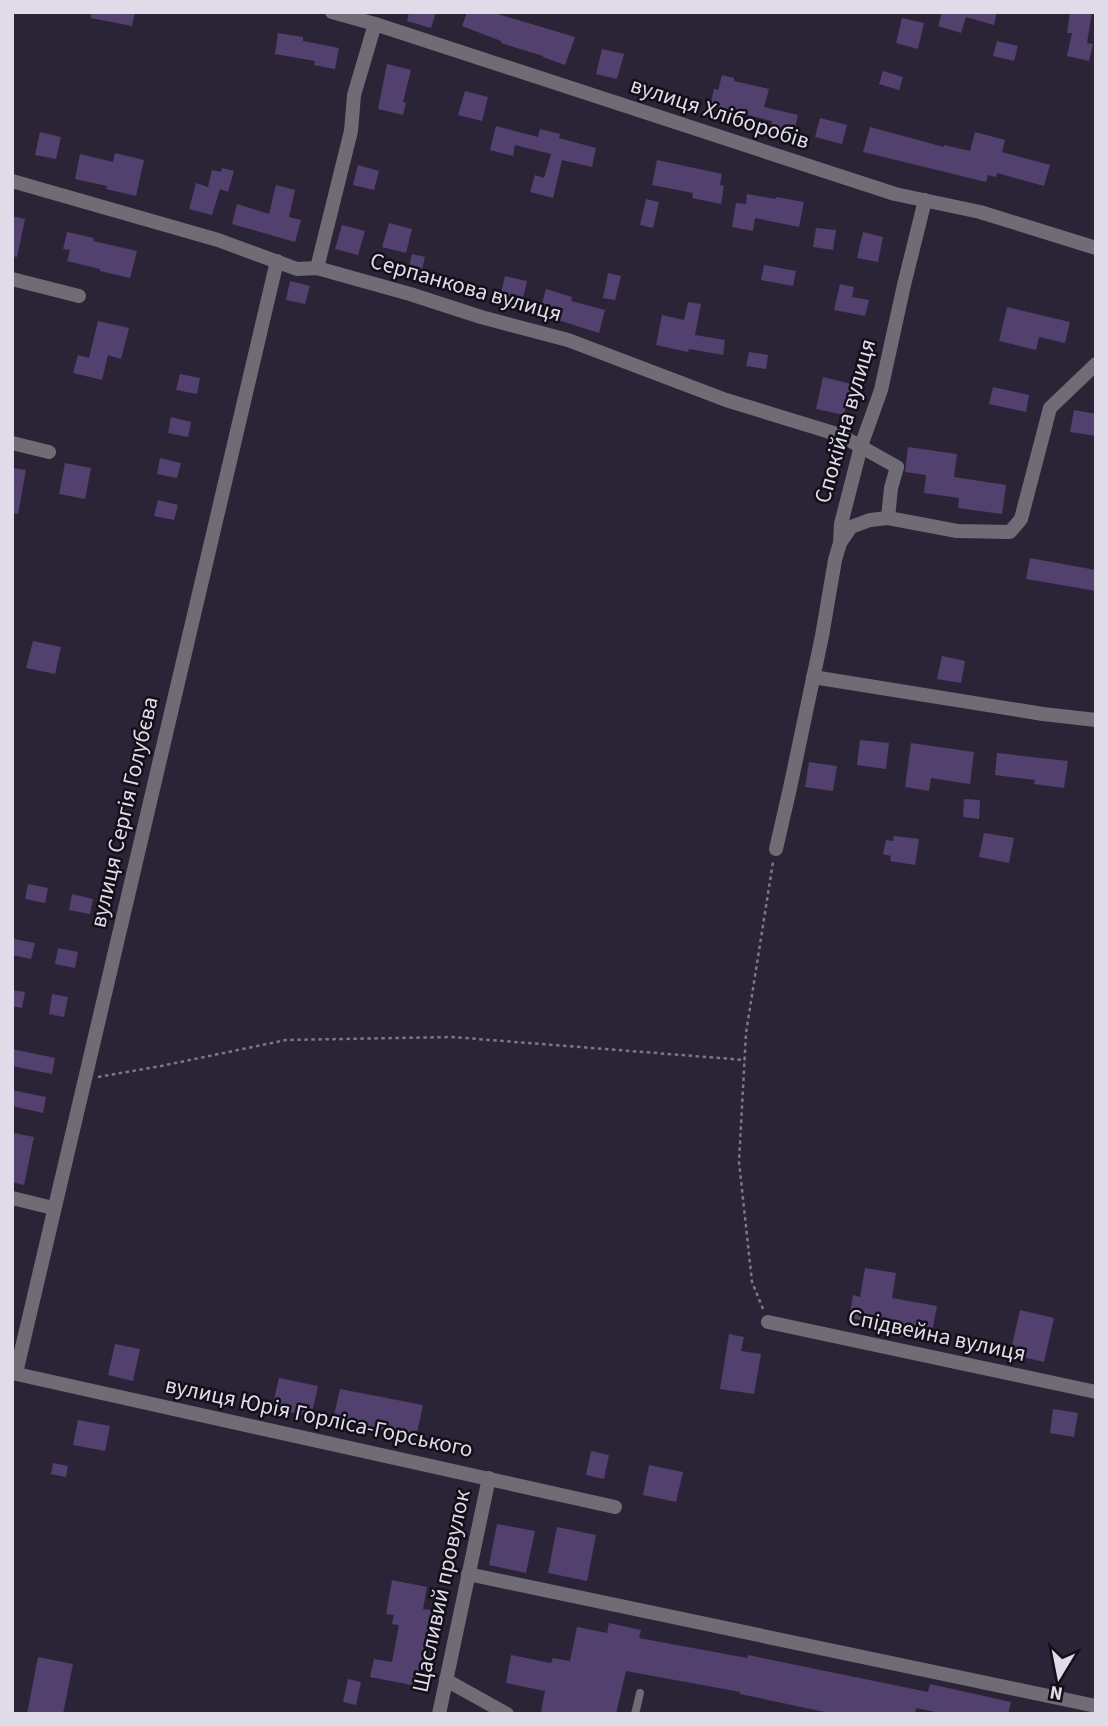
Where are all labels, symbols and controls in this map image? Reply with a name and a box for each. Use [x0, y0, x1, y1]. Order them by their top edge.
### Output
street label: вулиця Хліборобів [626, 69, 814, 157]
street label: Серпанкова вулиця [366, 244, 566, 330]
street label: Спокійна вулиця [806, 335, 884, 507]
street label: вулиця Сергія Голубєва [81, 693, 167, 931]
street label: Спідвейна вулиця [845, 1300, 1029, 1370]
street label: вулиця Юрія Горліса-Горського [162, 1368, 476, 1466]
street label: Щасливий провулок [403, 1486, 479, 1695]
north arrow [1024, 1642, 1094, 1712]
text: N [1048, 1678, 1065, 1707]

